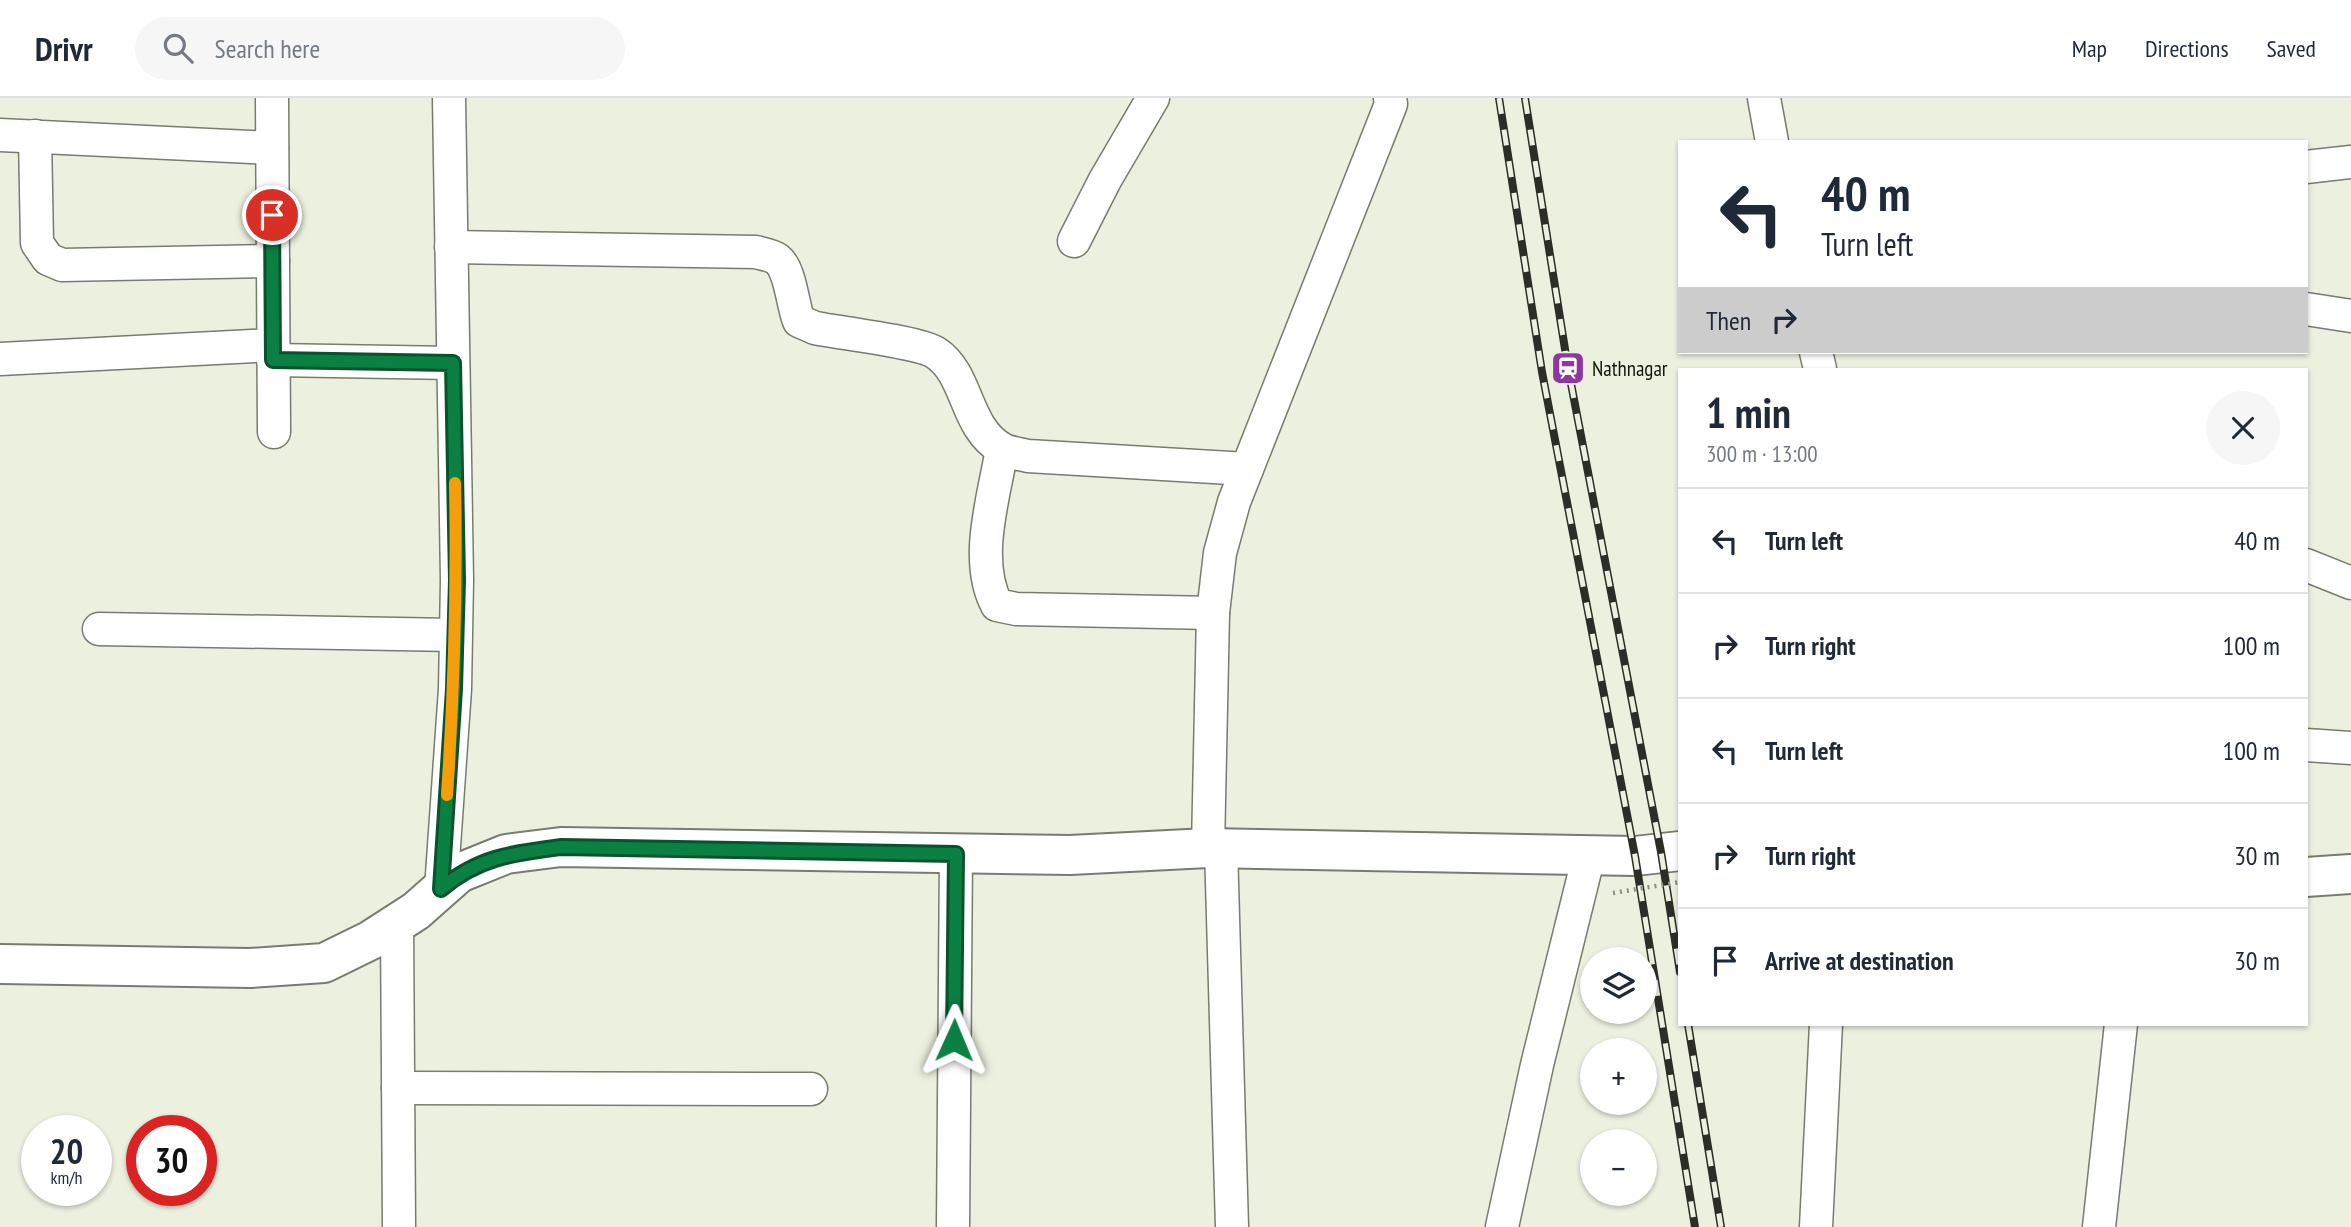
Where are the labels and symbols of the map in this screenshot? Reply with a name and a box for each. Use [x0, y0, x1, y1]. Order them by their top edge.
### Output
pin [242, 185, 302, 245]
station icon: Nathnagar [1549, 349, 1587, 387]
place label: Nathnagar [1592, 355, 1668, 382]
position arrow [917, 1003, 991, 1077]
speed limit sign: 30 [126, 1115, 217, 1206]

